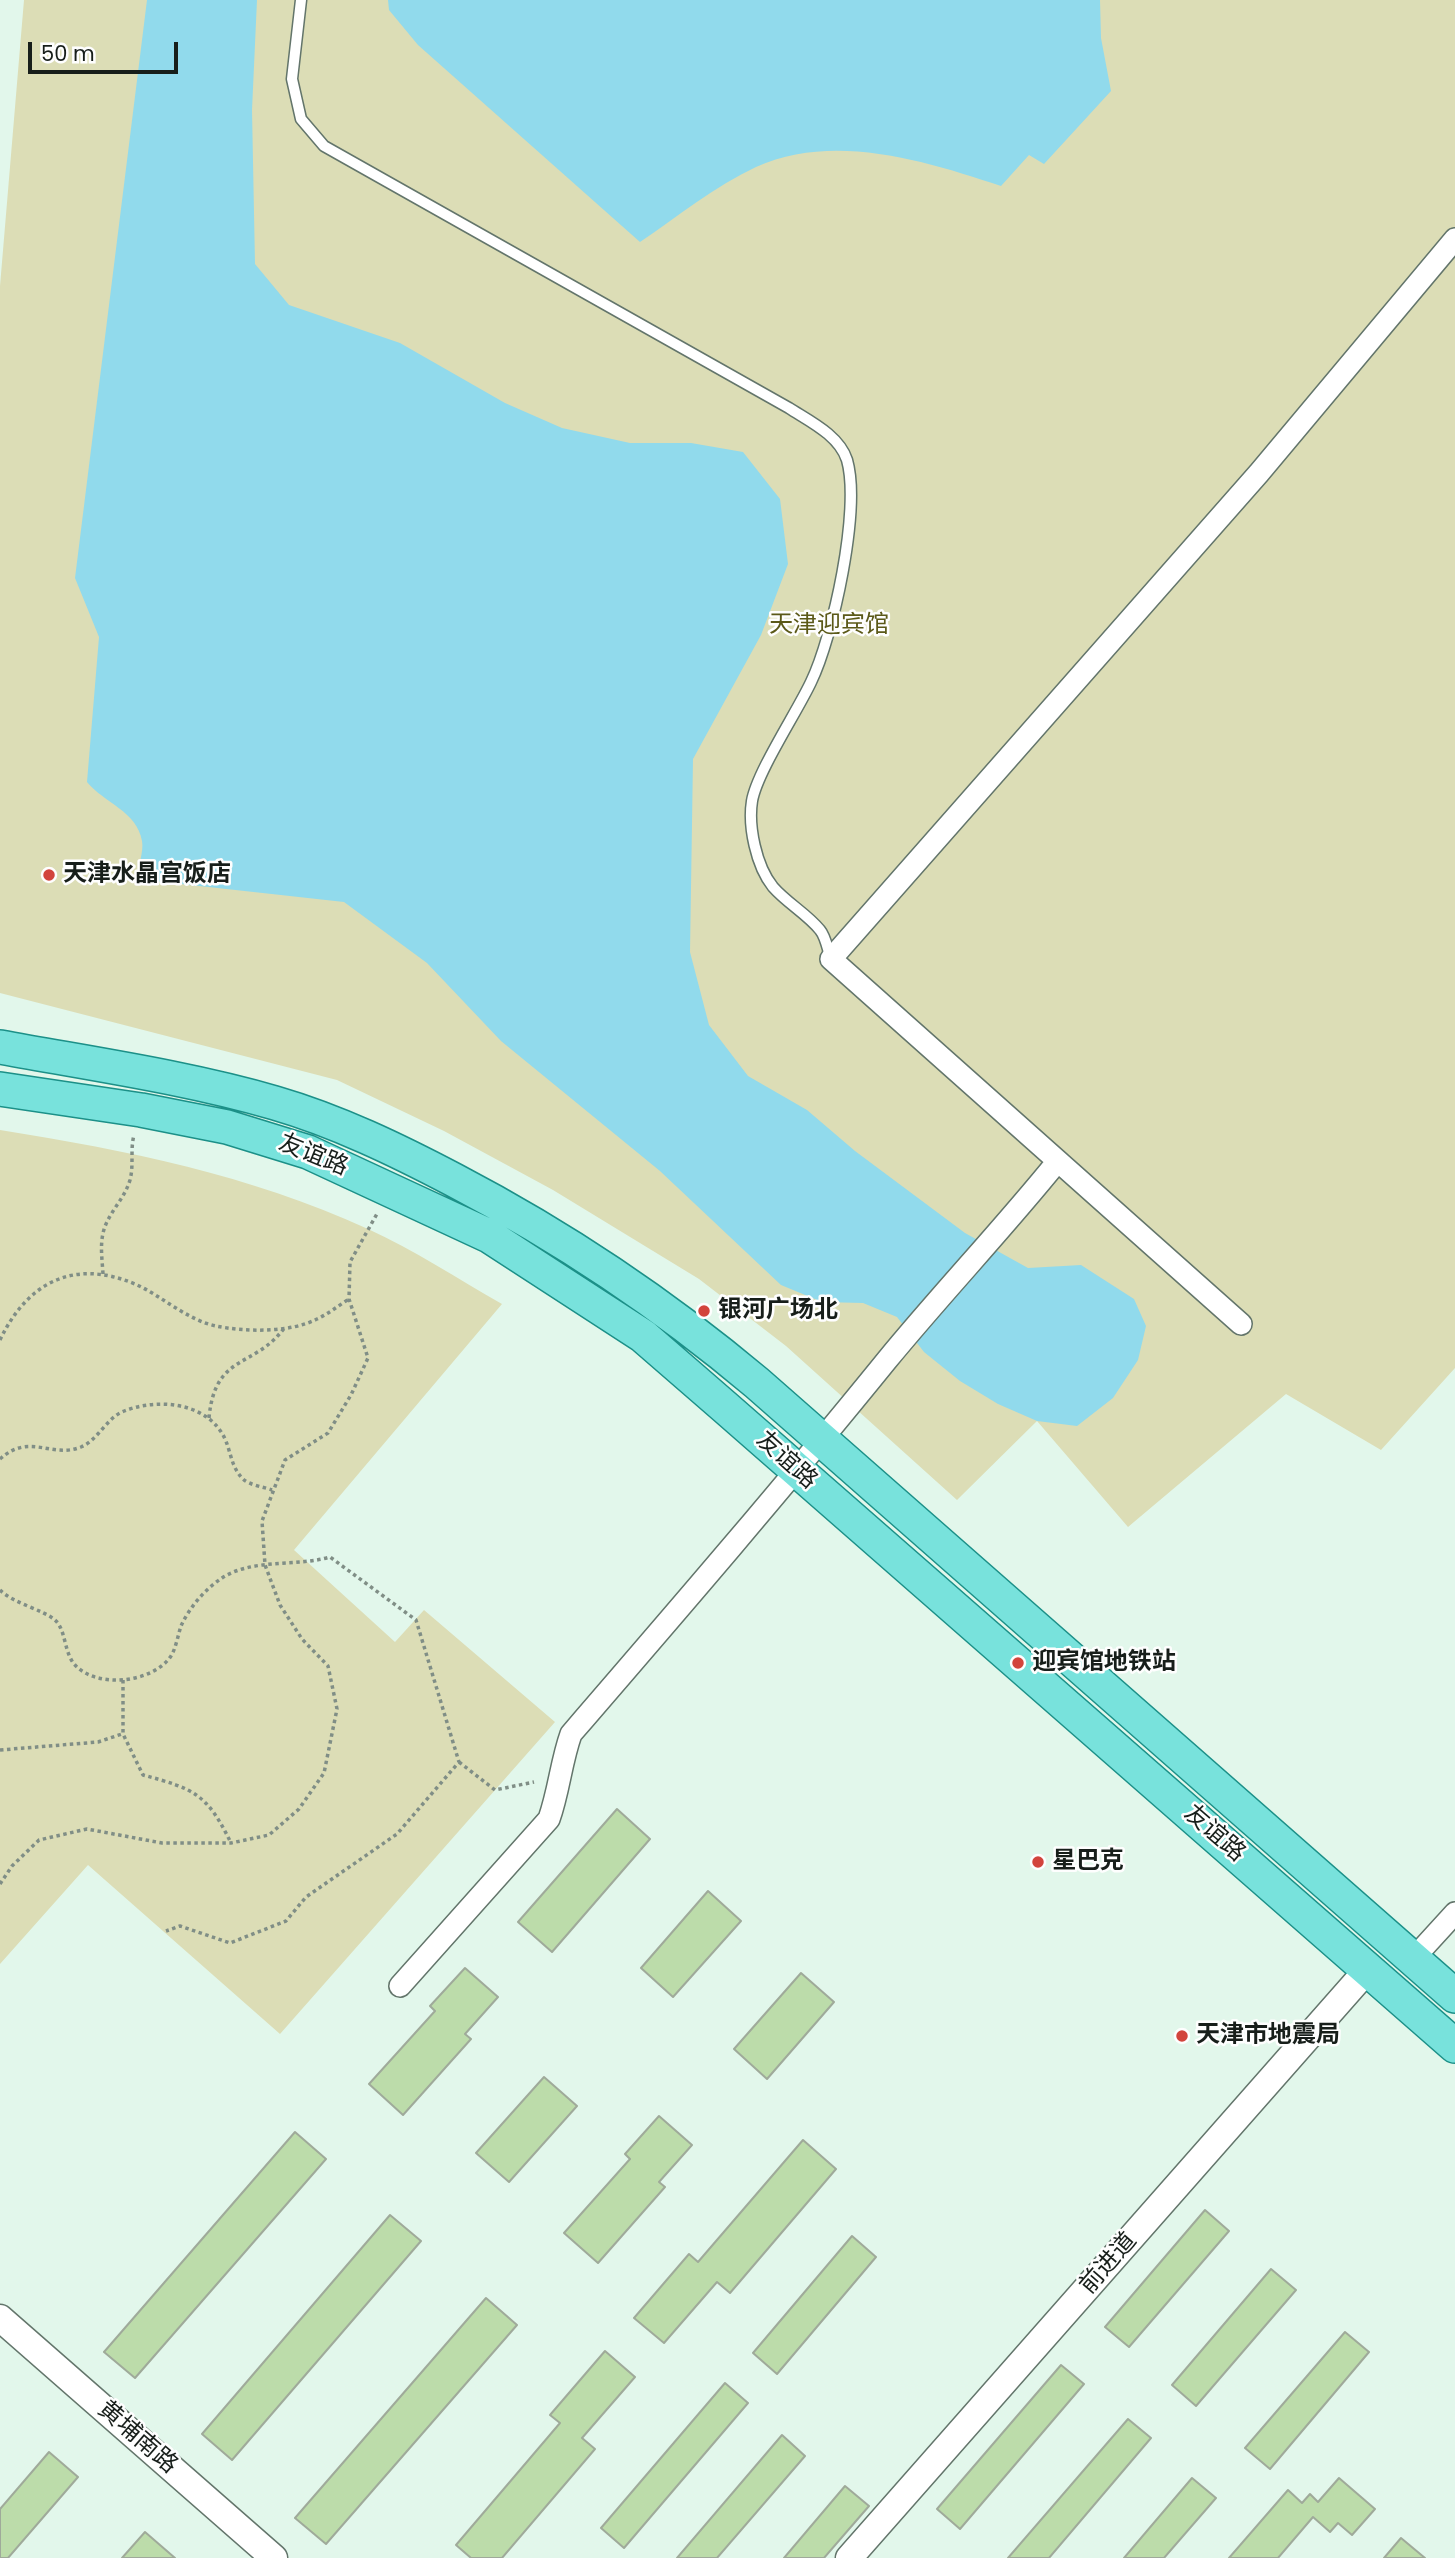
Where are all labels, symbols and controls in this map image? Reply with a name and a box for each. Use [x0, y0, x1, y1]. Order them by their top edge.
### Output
scale bar [32, 28, 182, 72]
text: 50 m [41, 39, 95, 68]
park label: 天津迎宾馆 [769, 612, 889, 640]
place label: 天津水晶宫饭店 [63, 861, 231, 889]
marker: 天津水晶宫饭店 [41, 867, 57, 883]
street label: 友谊路 [274, 1129, 352, 1183]
place label: 银河广场北 [718, 1297, 838, 1325]
marker: 银河广场北 [696, 1303, 712, 1319]
street label: 友谊路 [750, 1426, 822, 1496]
place label: 迎宾馆地铁站 [1032, 1649, 1176, 1677]
marker: 迎宾馆地铁站 [1010, 1655, 1026, 1671]
street label: 友谊路 [1177, 1800, 1251, 1868]
place label: 星巴克 [1052, 1848, 1124, 1876]
marker: 星巴克 [1030, 1854, 1046, 1870]
place label: 天津市地震局 [1196, 2022, 1340, 2050]
marker: 天津市地震局 [1174, 2028, 1190, 2044]
street label: 前进道 [1075, 2227, 1143, 2301]
street label: 黄埔南路 [91, 2396, 183, 2480]

